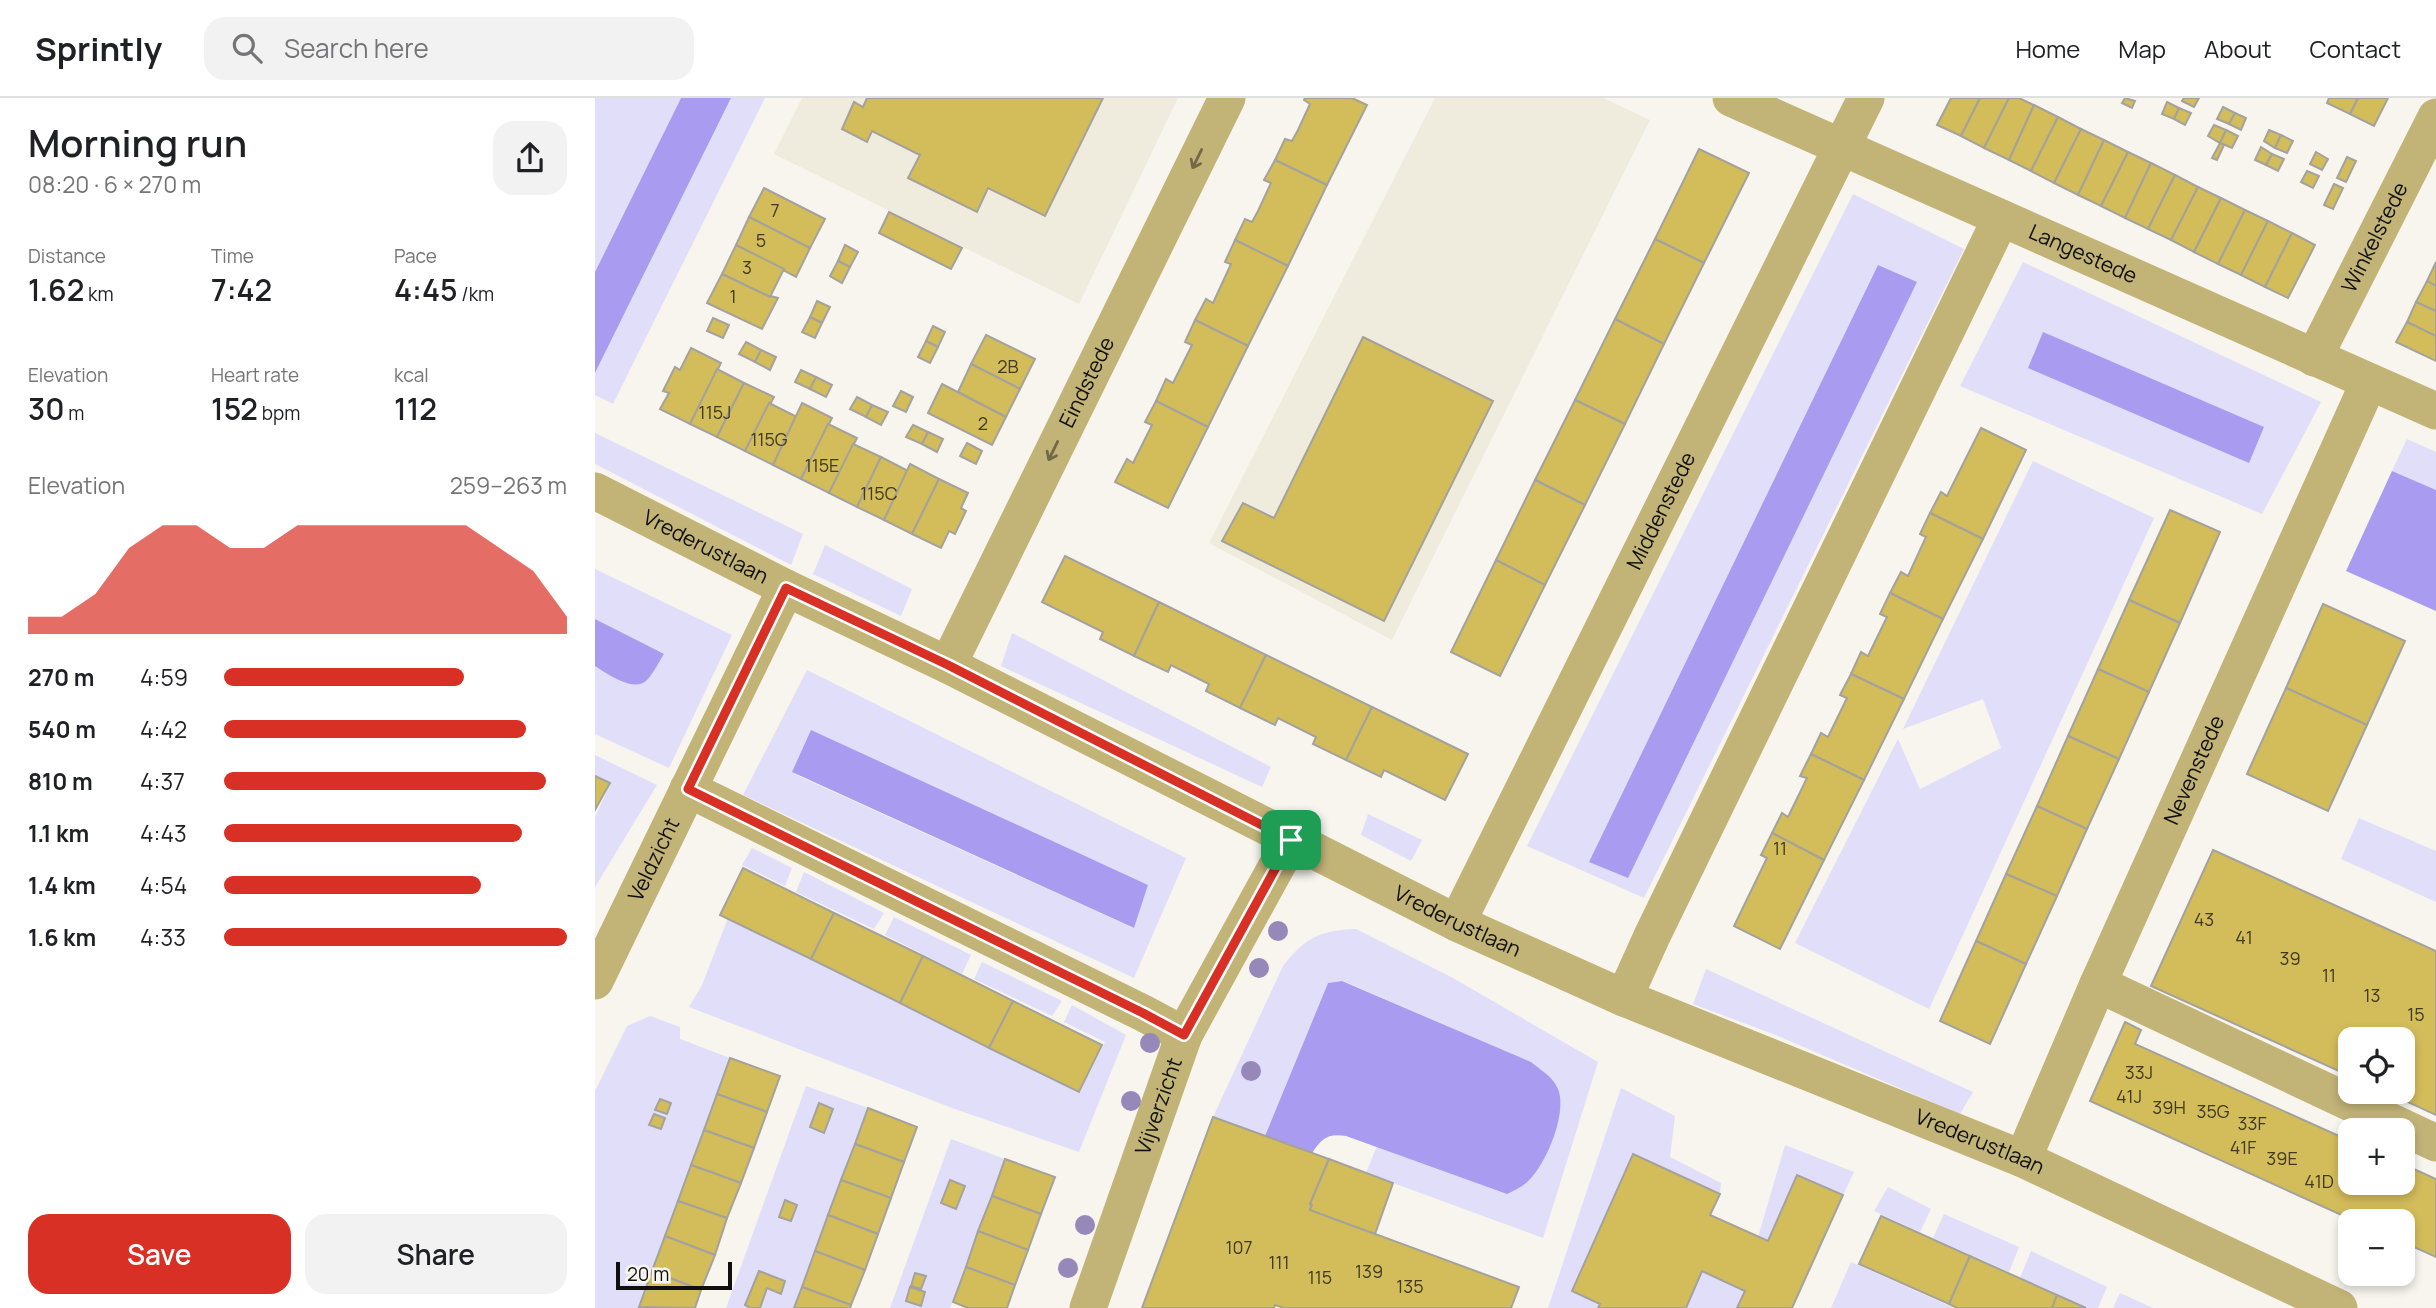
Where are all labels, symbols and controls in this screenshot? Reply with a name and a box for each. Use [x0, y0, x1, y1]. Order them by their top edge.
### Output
search box [204, 17, 694, 80]
text: Sprintly [35, 26, 162, 71]
icon: search [228, 29, 266, 67]
text: Search here [284, 30, 429, 66]
text: Home [2015, 32, 2080, 65]
text: Map [2118, 32, 2166, 65]
text: About [2204, 32, 2272, 65]
text: Contact [2310, 32, 2401, 65]
text: Morning run [28, 116, 247, 168]
button: share [493, 121, 567, 195]
one-way arrow [1189, 148, 1203, 169]
text: 08:20 · 6 × 270 m [28, 168, 201, 200]
street label: Winkelstede [2334, 177, 2414, 297]
house number: 7 [770, 198, 780, 222]
street label: Langestede [2025, 217, 2142, 290]
house number: 5 [756, 228, 766, 252]
text: Distance [28, 243, 106, 269]
text: Time [211, 243, 254, 269]
text: Pace [394, 243, 437, 269]
house number: 3 [742, 255, 752, 279]
text: 1.62 [28, 269, 84, 310]
text: 7:42 [211, 269, 272, 310]
text: 4:45 [394, 269, 458, 310]
text: km [84, 281, 114, 307]
text: /km [458, 281, 494, 307]
house number: 1 [729, 284, 737, 308]
street label: Eindstede [1052, 332, 1120, 432]
house number: 2B [997, 354, 1019, 378]
text: Elevation [28, 362, 108, 388]
text: Heart rate [211, 362, 299, 388]
text: kcal [394, 362, 429, 388]
text: 30 [28, 388, 64, 429]
text: 152 [211, 388, 258, 429]
text: 112 [394, 388, 437, 429]
text: m [64, 400, 84, 426]
text: bpm [258, 400, 300, 426]
house number: 115J [699, 400, 731, 424]
house number: 2 [978, 411, 988, 435]
house number: 115G [750, 427, 788, 451]
one-way arrow [1046, 440, 1060, 461]
street label: Middenstede [1619, 447, 1701, 574]
house number: 115E [805, 453, 839, 477]
text: Elevation [28, 469, 125, 501]
text: 259–263 m [450, 469, 567, 501]
house number: 115C [860, 481, 898, 505]
street label: Vrederustlaan [638, 503, 774, 590]
text: 270 m [28, 661, 94, 693]
text: 4:59 [140, 661, 188, 693]
street label: Nevenstede [2157, 711, 2230, 829]
text: 540 m [28, 713, 96, 745]
text: 4:42 [140, 713, 187, 745]
text: 810 m [28, 765, 93, 797]
text: 4:37 [140, 765, 185, 797]
pin [1261, 810, 1321, 870]
street label: Veldzicht [621, 813, 685, 906]
text: 1.1 km [28, 817, 89, 849]
text: 4:43 [140, 817, 187, 849]
icon: arrive [1272, 821, 1310, 859]
house number: 11 [1773, 836, 1787, 860]
text: 1.4 km [28, 869, 96, 901]
text: 4:54 [140, 869, 187, 901]
street label: Vrederustlaan [1390, 878, 1526, 963]
house number: 43 [2194, 907, 2214, 931]
text: 1.6 km [28, 921, 96, 953]
text: 4:33 [140, 921, 186, 953]
house number: 41 [2235, 925, 2253, 949]
house number: 39 [2279, 946, 2301, 970]
house number: 11 [2322, 963, 2336, 987]
house number: 13 [2364, 983, 2380, 1007]
house number: 15 [2407, 1002, 2425, 1026]
map controls [2338, 1027, 2415, 1286]
button: locate [2338, 1027, 2415, 1104]
street label: Vijverzicht [1128, 1053, 1188, 1158]
house number: 33J [2125, 1060, 2153, 1084]
house number: 41J [2116, 1084, 2142, 1108]
house number: 39H [2152, 1095, 2186, 1119]
house number: 35G [2196, 1099, 2230, 1123]
street label: Vrederustlaan [1911, 1102, 2049, 1180]
house number: 33F [2238, 1111, 2266, 1135]
button: + [2338, 1118, 2415, 1195]
house number: 41F [2230, 1135, 2256, 1159]
house number: 39E [2266, 1146, 2298, 1170]
house number: 41D [2304, 1169, 2334, 1193]
button: − [2338, 1209, 2415, 1286]
button: Save [28, 1214, 291, 1294]
button: Share [305, 1214, 567, 1294]
house number: 107 [1225, 1235, 1253, 1259]
house number: 111 [1268, 1250, 1290, 1274]
scale bar [616, 1259, 731, 1291]
house number: 139 [1355, 1259, 1383, 1283]
text: 20 m [627, 1261, 669, 1287]
house number: 115 [1308, 1265, 1332, 1289]
house number: 135 [1396, 1274, 1424, 1298]

